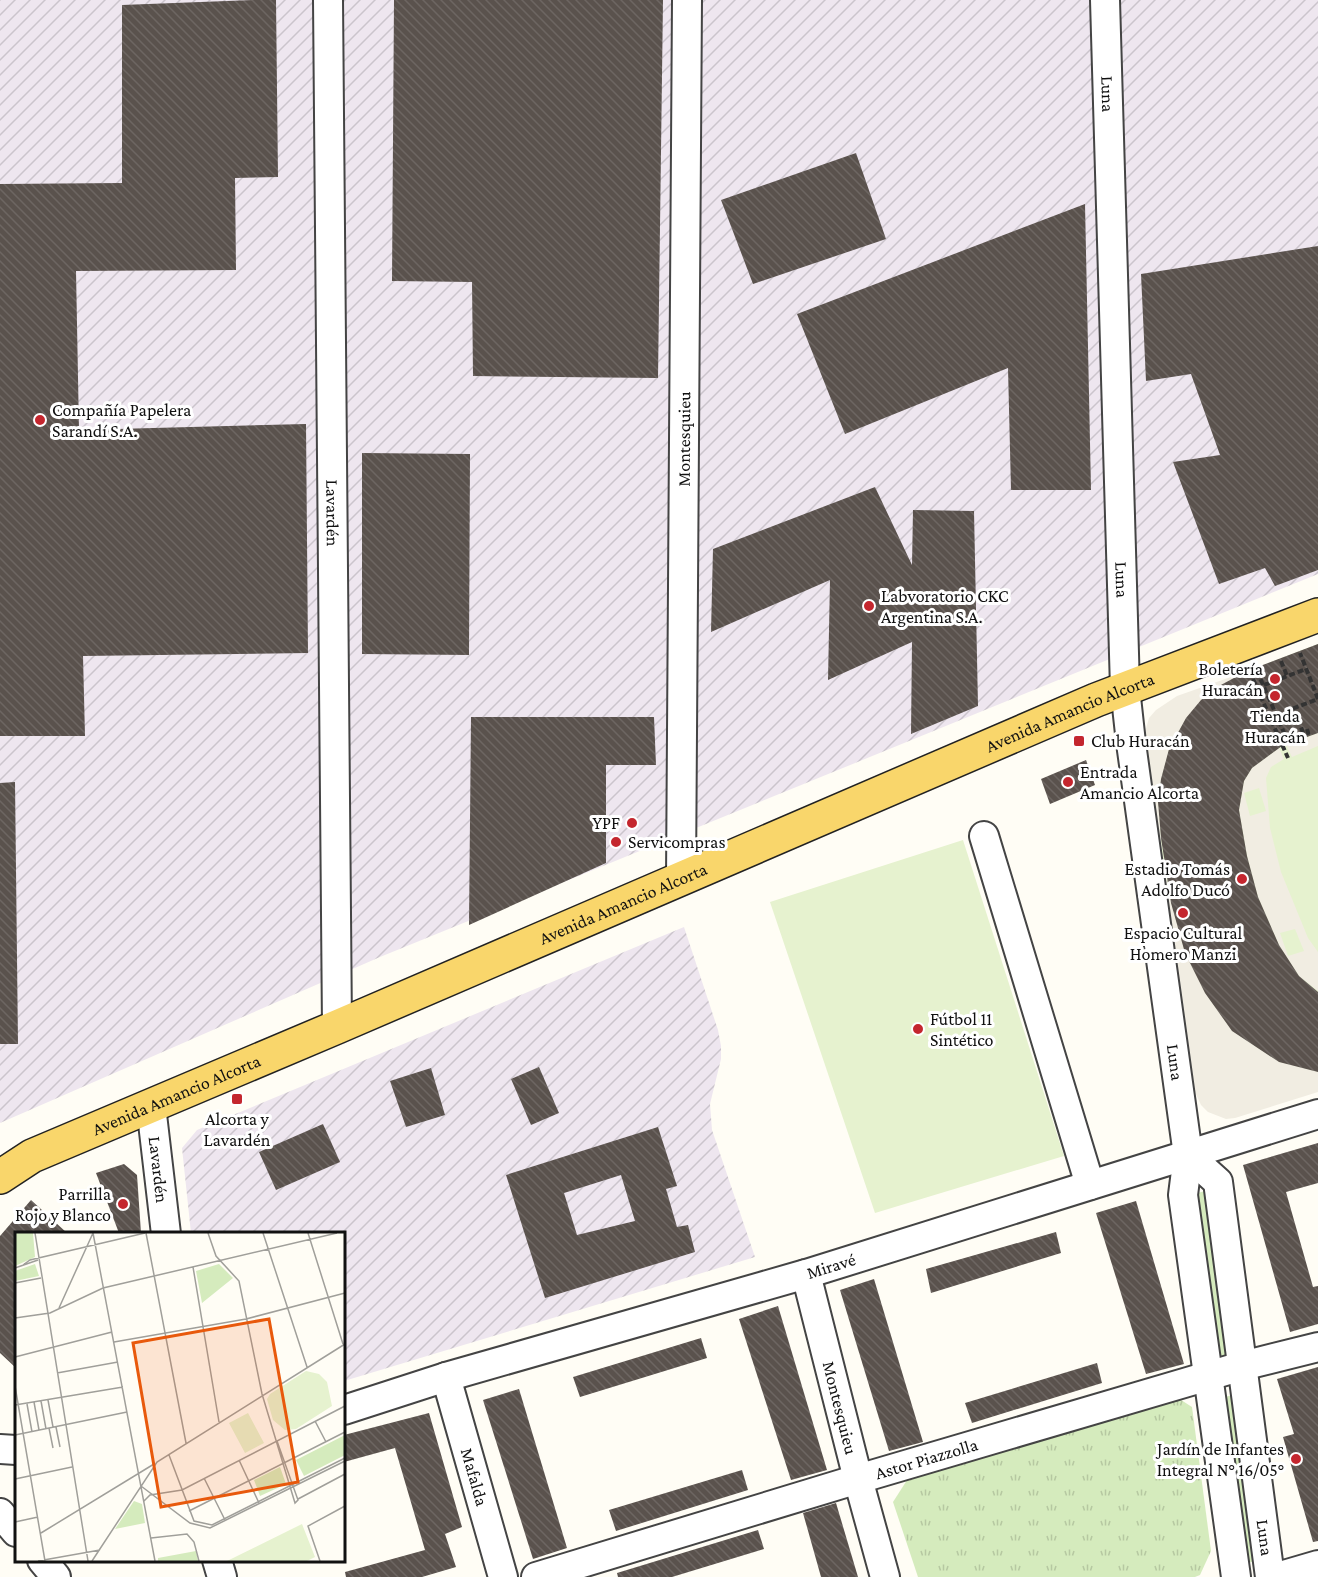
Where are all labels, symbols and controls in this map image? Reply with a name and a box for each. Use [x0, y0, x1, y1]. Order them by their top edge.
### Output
street label: Luna [1097, 75, 1118, 112]
street label: Montesquieu [674, 391, 694, 487]
place label: Compañía Papelera Sarandí S.A. [52, 400, 191, 441]
marker: Compañía Papelera Sarandí S.A. [33, 413, 47, 427]
street label: Lavardén [322, 479, 343, 547]
street label: Luna [1111, 561, 1132, 598]
place label: Labvoratorio CKC Argentina S.A. [881, 586, 1009, 627]
marker: Labvoratorio CKC Argentina S.A. [862, 599, 876, 613]
place label: Boletería Huracán [1198, 659, 1263, 700]
street label: Avenida Amancio Alcorta [983, 669, 1157, 756]
marker: Boletería Huracán [1268, 672, 1282, 686]
marker: Tienda Huracán [1268, 689, 1282, 703]
place label: Tienda Huracán [1244, 706, 1306, 747]
place label: Club Huracán [1091, 731, 1190, 751]
marker: Club Huracán [1072, 734, 1086, 748]
place label: Entrada Amancio Alcorta [1080, 762, 1199, 803]
marker: Entrada Amancio Alcorta [1061, 775, 1075, 789]
place label: YPF [593, 813, 620, 833]
marker: YPF [625, 816, 639, 830]
place label: Servicompras [628, 832, 725, 852]
marker: Servicompras [609, 835, 623, 849]
street label: Avenida Amancio Alcorta [536, 859, 710, 949]
place label: Estadio Tomás Adolfo Ducó [1125, 859, 1230, 900]
marker: Estadio Tomás Adolfo Ducó [1235, 872, 1249, 886]
marker: Espacio Cultural Homero Manzi [1176, 906, 1190, 920]
place label: Espacio Cultural Homero Manzi [1124, 923, 1243, 964]
place label: Fútbol 11 Sintético [930, 1009, 994, 1050]
marker: Fútbol 11 Sintético [911, 1022, 925, 1036]
street label: Luna [1163, 1043, 1188, 1082]
street label: Avenida Amancio Alcorta [89, 1051, 263, 1139]
marker: Alcorta y Lavardén [230, 1092, 244, 1106]
place label: Alcorta y Lavardén [204, 1109, 271, 1150]
street label: Lavardén [145, 1135, 172, 1204]
place label: Parrilla Rojo y Blanco [15, 1184, 111, 1226]
marker: Parrilla Rojo y Blanco [116, 1197, 130, 1211]
inset map [15, 1232, 345, 1562]
street label: Miravé [804, 1249, 858, 1283]
street label: Montesquieu [819, 1359, 861, 1457]
street label: Astor Piazzolla [873, 1434, 980, 1483]
place label: Jardín de Infantes Integral N° 16/05° [1155, 1439, 1284, 1480]
street label: Mafalda [457, 1446, 492, 1508]
marker: Jardín de Infantes Integral N° 16/05° [1289, 1452, 1303, 1466]
street label: Luna [1253, 1518, 1277, 1557]

